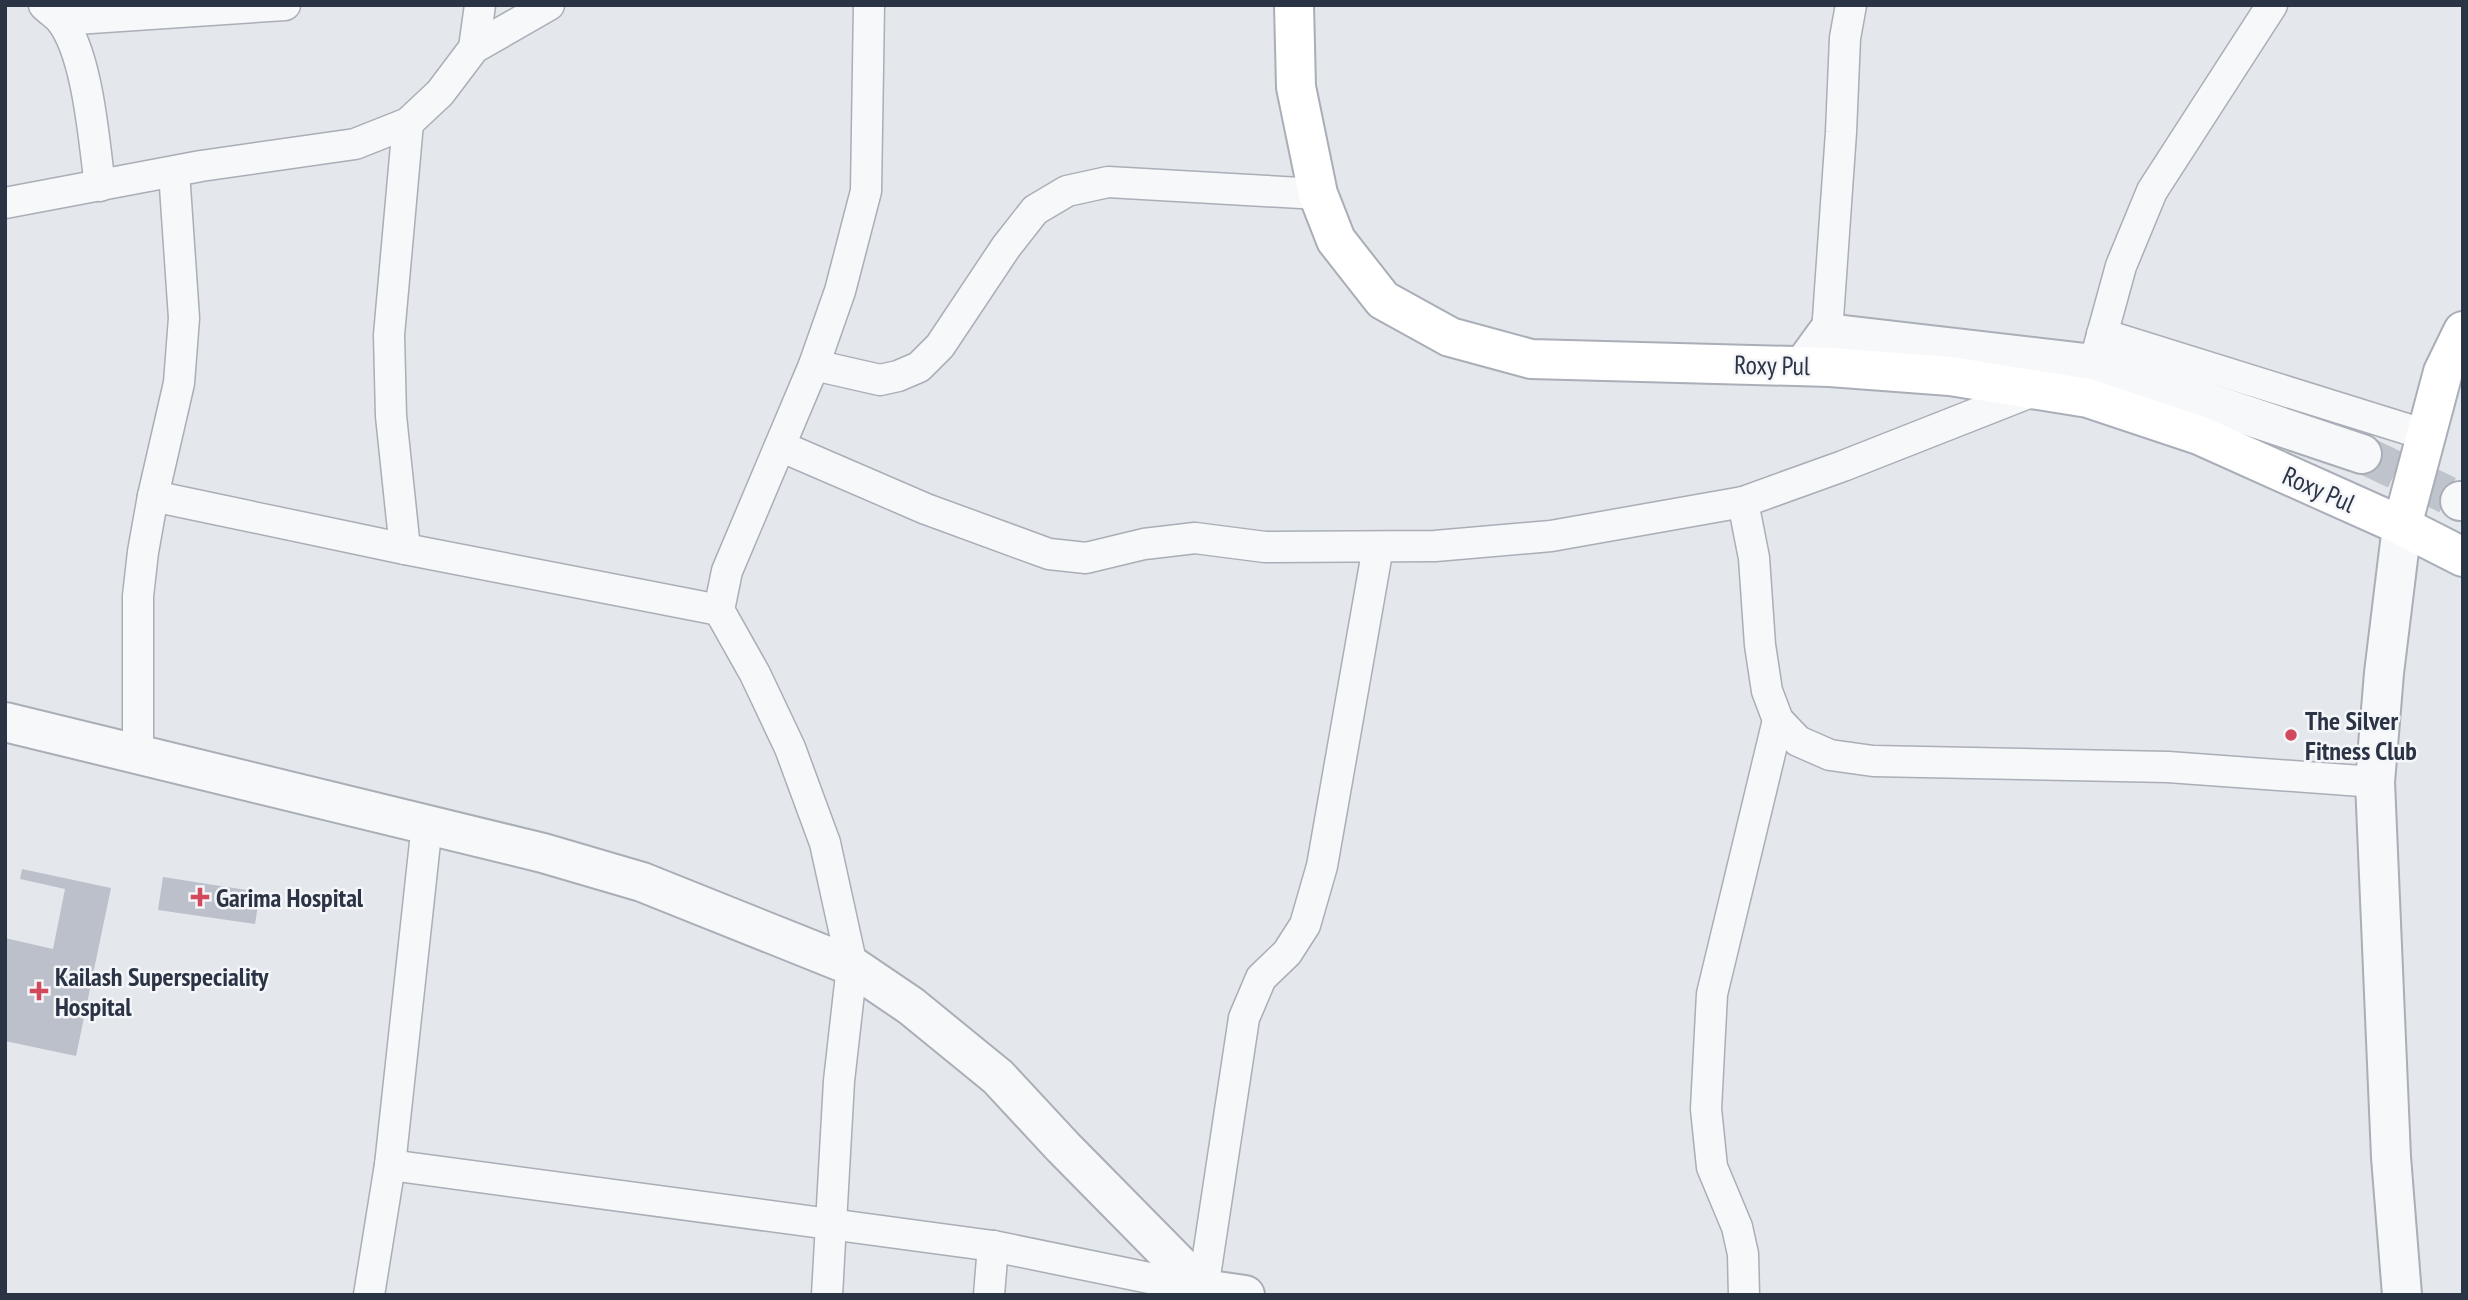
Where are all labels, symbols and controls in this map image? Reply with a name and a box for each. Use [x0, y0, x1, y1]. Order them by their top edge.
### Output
street label: Roxy Pul [1734, 348, 1810, 382]
street label: Roxy Pul [2278, 459, 2360, 519]
place label: The Silver Fitness Club [2305, 704, 2417, 767]
marker: The Silver Fitness Club [2283, 727, 2299, 743]
place label: Garima Hospital [216, 881, 364, 914]
marker: Garima Hospital [190, 887, 210, 907]
place label: Kailash Superspeciality Hospital [55, 960, 269, 1023]
marker: Kailash Superspeciality Hospital [29, 981, 49, 1001]

